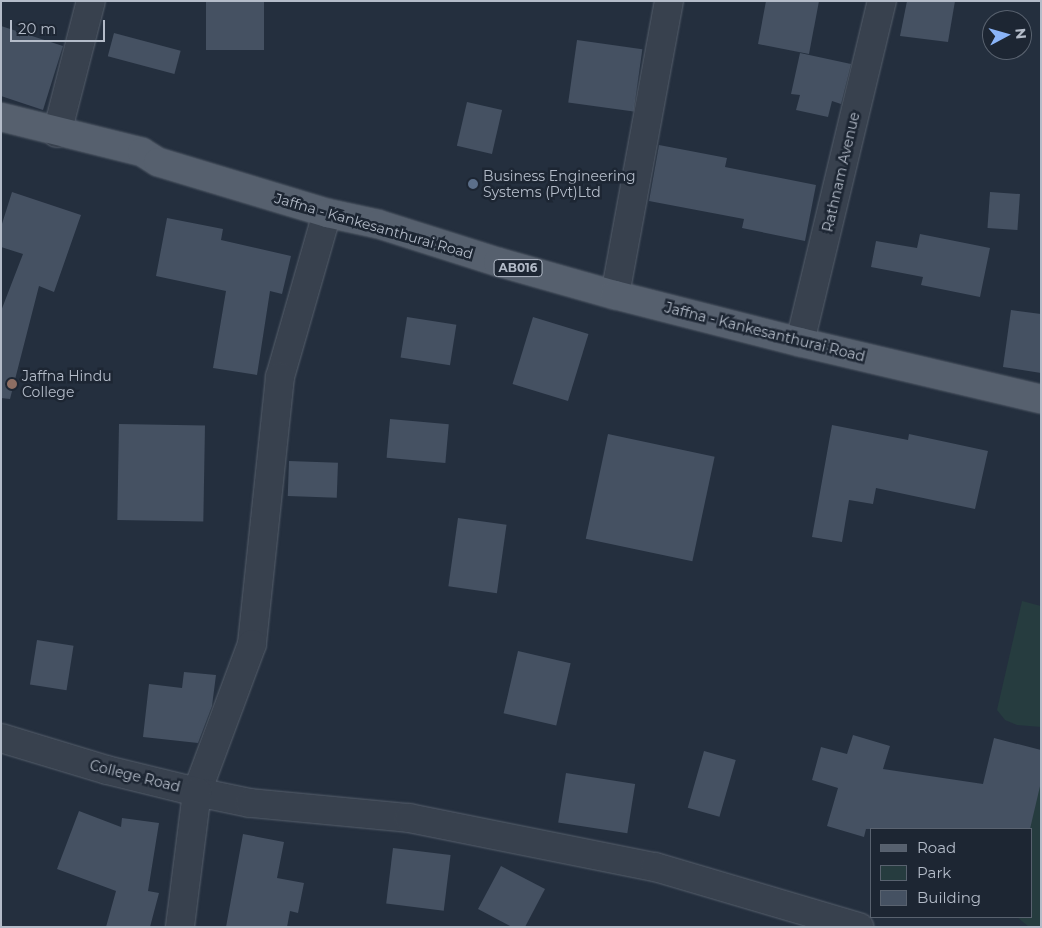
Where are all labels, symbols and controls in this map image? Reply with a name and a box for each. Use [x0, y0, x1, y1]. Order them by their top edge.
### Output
scale bar [12, 10, 108, 42]
north arrow [982, 10, 1032, 60]
text: 20 m [18, 19, 56, 38]
text: N [1011, 27, 1030, 40]
street label: Rathnam Avenue [819, 110, 863, 234]
place label: Business Engineering Systems (Pvt)Ltd [483, 168, 636, 200]
marker: Business Engineering Systems (Pvt)Ltd [467, 178, 479, 190]
street label: Jaffna - Kankesanthurai Road [273, 190, 475, 262]
road number: AB016 [493, 258, 543, 278]
street label: Jaffna - Kankesanthurai Road [663, 299, 867, 365]
place label: Jaffna Hindu College [22, 368, 112, 401]
marker: Jaffna Hindu College [6, 378, 18, 390]
street label: College Road [88, 757, 182, 795]
legend [870, 828, 1032, 918]
text: Road [917, 838, 956, 857]
text: Park [917, 863, 951, 882]
text: Building [917, 888, 981, 907]

